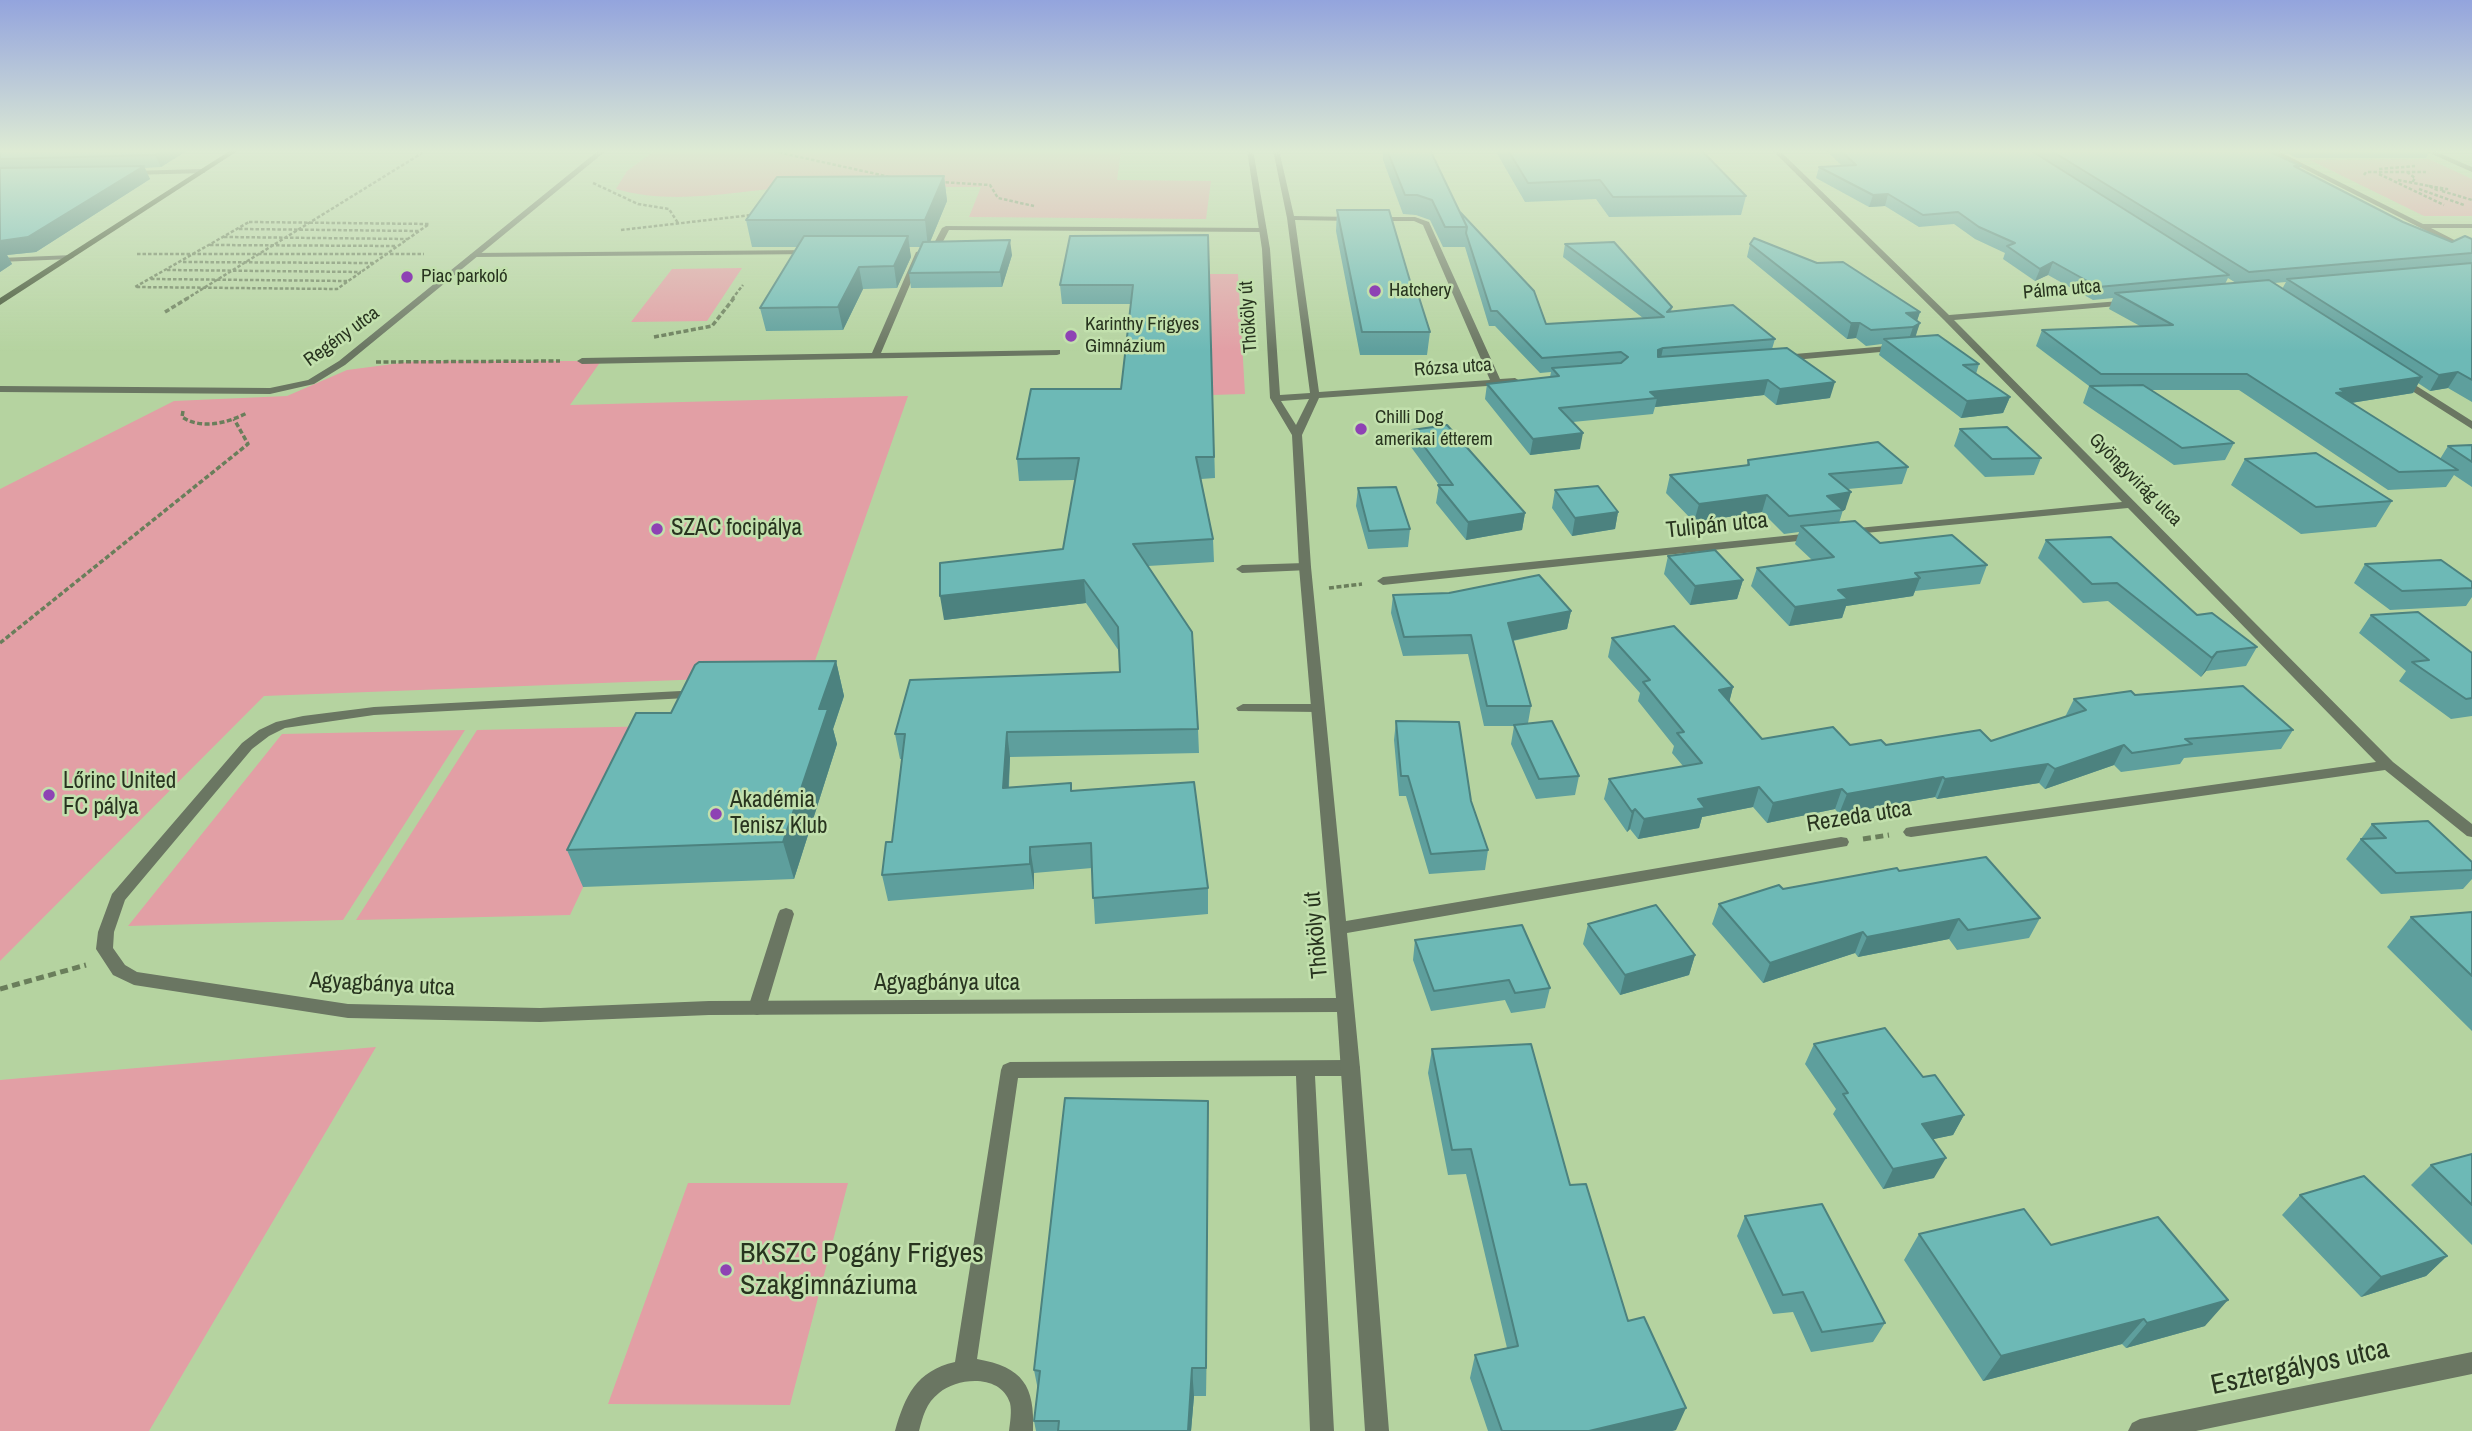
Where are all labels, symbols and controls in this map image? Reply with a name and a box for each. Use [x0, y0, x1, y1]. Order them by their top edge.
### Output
place label: Piac parkoló [421, 266, 508, 288]
marker: Piac parkoló [399, 269, 415, 285]
street label: Pálma utca [2022, 275, 2102, 305]
street label: Thököly út [1235, 280, 1263, 354]
place label: Hatchery [1389, 280, 1451, 302]
marker: Hatchery [1367, 283, 1383, 299]
street label: Regény utca [300, 302, 384, 372]
place label: Karinthy Frigyes Gimnázium [1085, 314, 1199, 358]
marker: Karinthy Frigyes Gimnázium [1063, 328, 1079, 344]
street label: Rózsa utca [1413, 354, 1493, 382]
place label: Chilli Dog amerikai étterem [1375, 407, 1493, 451]
marker: Chilli Dog amerikai étterem [1353, 421, 1369, 437]
street label: Gyöngyvirág utca [2084, 429, 2186, 531]
street label: Tulipán utca [1665, 507, 1769, 545]
place label: SZAC focipálya [671, 515, 802, 543]
marker: SZAC focipálya [649, 521, 665, 537]
place label: Lőrinc United FC pálya [63, 768, 176, 822]
marker: Lőrinc United FC pálya [41, 787, 57, 803]
place label: Akadémia Tenisz Klub [730, 787, 827, 841]
street label: Rezeda utca [1805, 795, 1913, 839]
marker: Akadémia Tenisz Klub [708, 806, 724, 822]
street label: Thököly út [1299, 890, 1335, 980]
street label: Agyagbánya utca [309, 967, 455, 1003]
street label: Agyagbánya utca [874, 970, 1020, 998]
place label: BKSZC Pogány Frigyes Szakgimnáziuma [740, 1237, 984, 1303]
marker: BKSZC Pogány Frigyes Szakgimnáziuma [718, 1262, 734, 1278]
street label: Esztergályos utca [2208, 1333, 2392, 1403]

